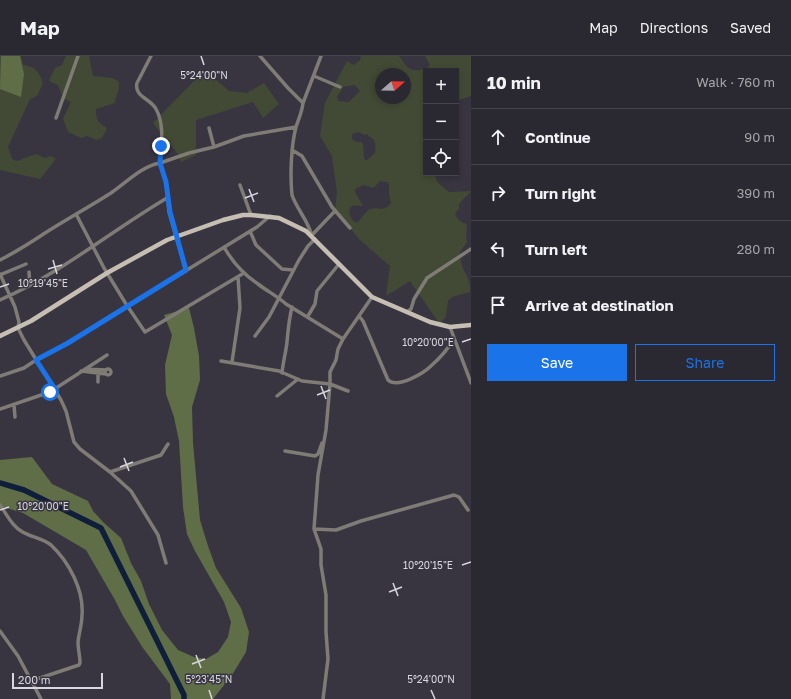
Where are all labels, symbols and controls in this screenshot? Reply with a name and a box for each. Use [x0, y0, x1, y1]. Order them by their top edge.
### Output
text: Map [20, 16, 60, 39]
text: Map [589, 19, 618, 36]
text: Directions [640, 19, 708, 36]
text: Saved [730, 19, 771, 36]
north arrow [375, 68, 411, 104]
map controls [423, 68, 459, 176]
button: + [423, 68, 459, 104]
text: 5°24'00"N [180, 69, 228, 81]
text: 10 min [487, 72, 541, 93]
text: Walk · 760 m [696, 74, 775, 90]
button: − [423, 104, 459, 140]
icon: ahead [487, 126, 509, 148]
text: Continue [525, 128, 591, 146]
text: 90 m [744, 129, 775, 145]
route end [152, 137, 170, 155]
button: locate [423, 140, 459, 176]
icon: right [487, 182, 509, 204]
text: Turn right [525, 184, 596, 202]
text: 390 m [737, 185, 775, 201]
icon: left [487, 238, 509, 260]
text: Turn left [525, 240, 587, 258]
text: 280 m [737, 241, 775, 257]
text: 10°19'45"E [18, 277, 68, 289]
icon: arrive [487, 294, 509, 316]
text: Arrive at destination [525, 296, 674, 314]
text: 10°20'00"E [402, 336, 454, 348]
button: Save [487, 344, 627, 381]
button: Share [635, 344, 775, 381]
route start [41, 383, 59, 401]
text: 10°20'00"E [17, 500, 69, 512]
text: 10°20'15"E [403, 559, 453, 571]
scale bar [12, 671, 103, 690]
text: 200 m [18, 673, 51, 686]
text: 5°23'45"N [186, 673, 232, 685]
text: 5°24'00"N [407, 673, 455, 685]

